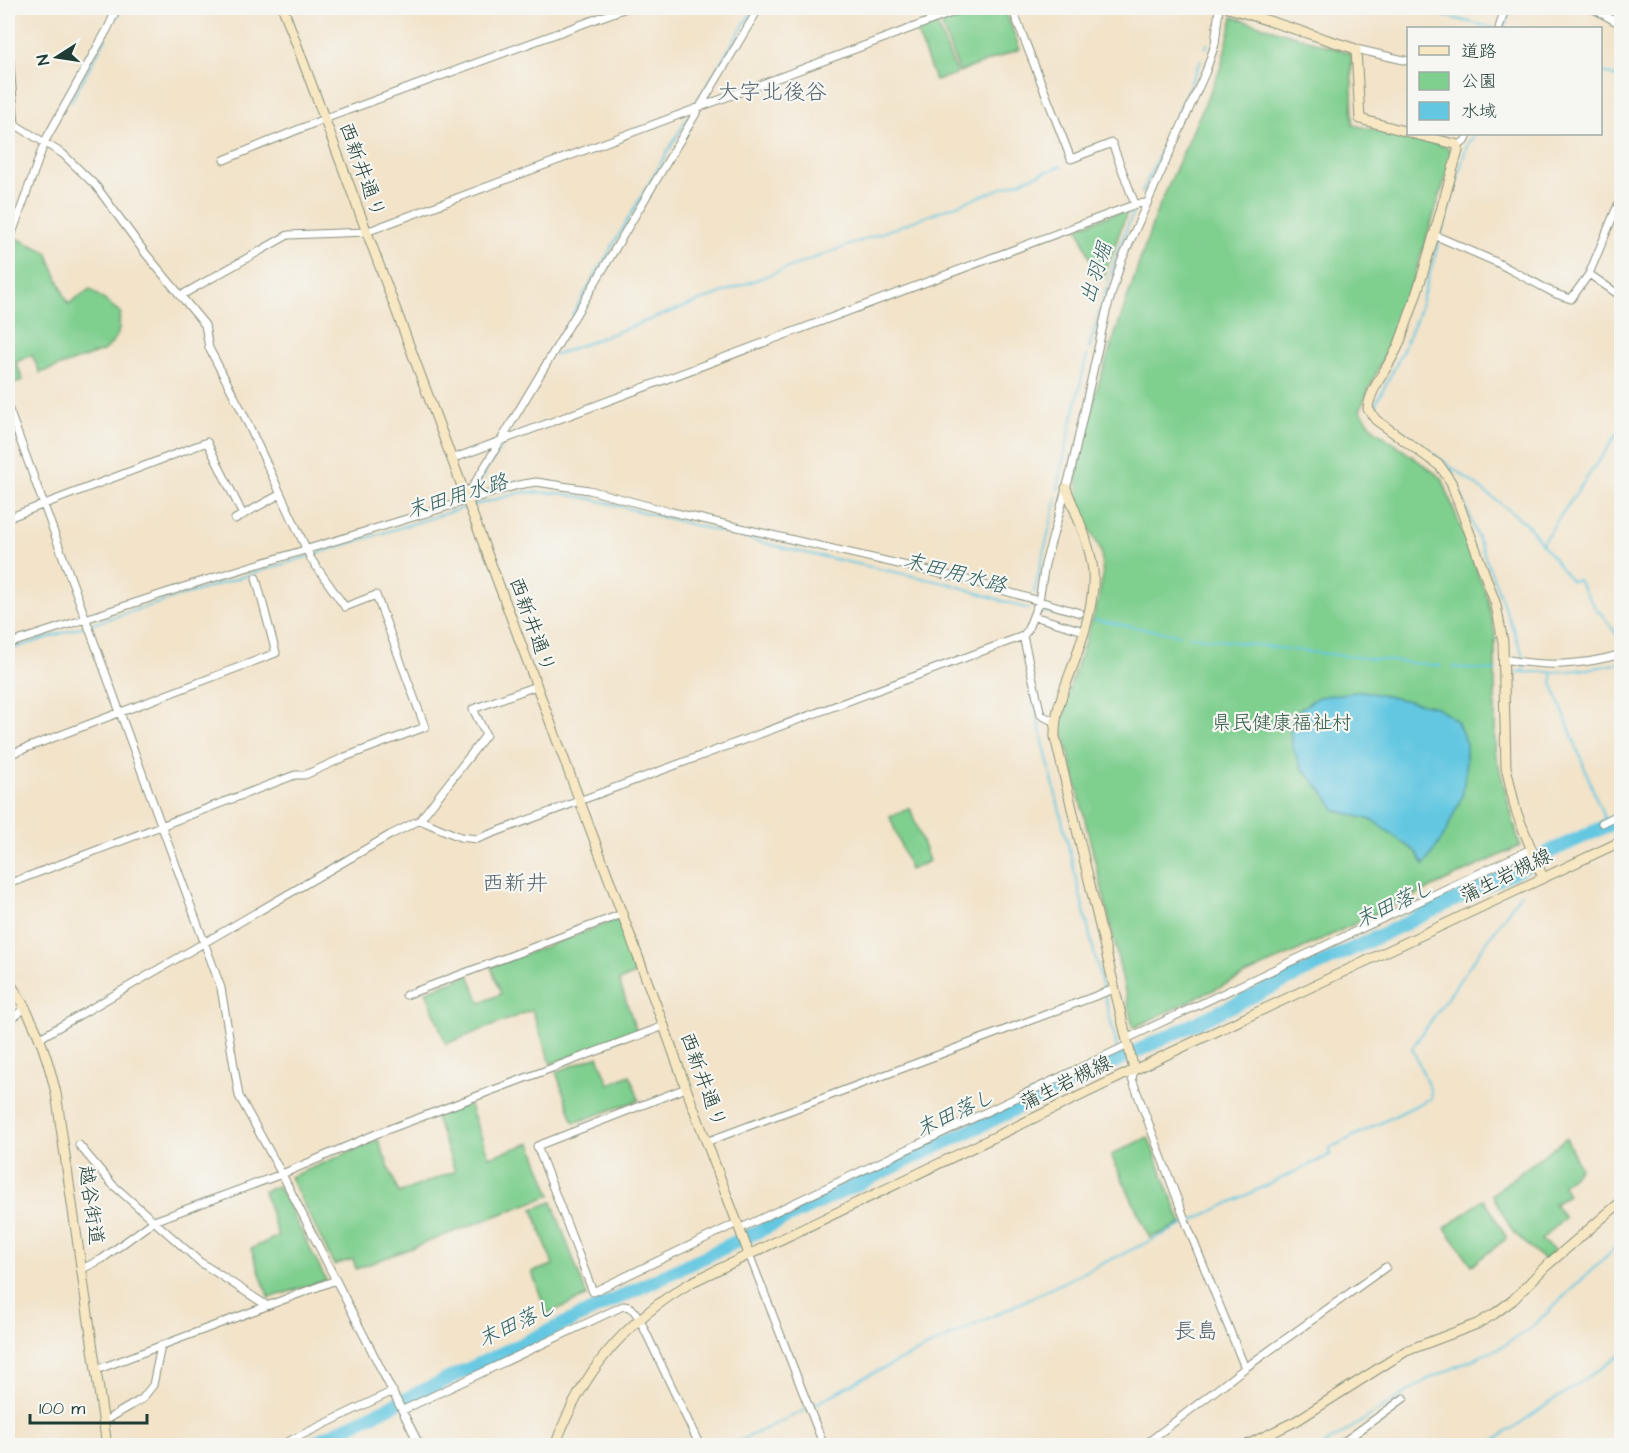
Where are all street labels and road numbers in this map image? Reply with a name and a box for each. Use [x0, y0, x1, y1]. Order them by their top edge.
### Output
street label: 西新井通り [332, 118, 392, 222]
street label: 西新井通り [502, 573, 562, 677]
street label: 蒲生岩槻線 [1455, 841, 1557, 911]
street label: 西新井通り [673, 1028, 733, 1132]
street label: 蒲生岩槻線 [1015, 1048, 1117, 1118]
street label: 越谷街道 [72, 1163, 110, 1247]

